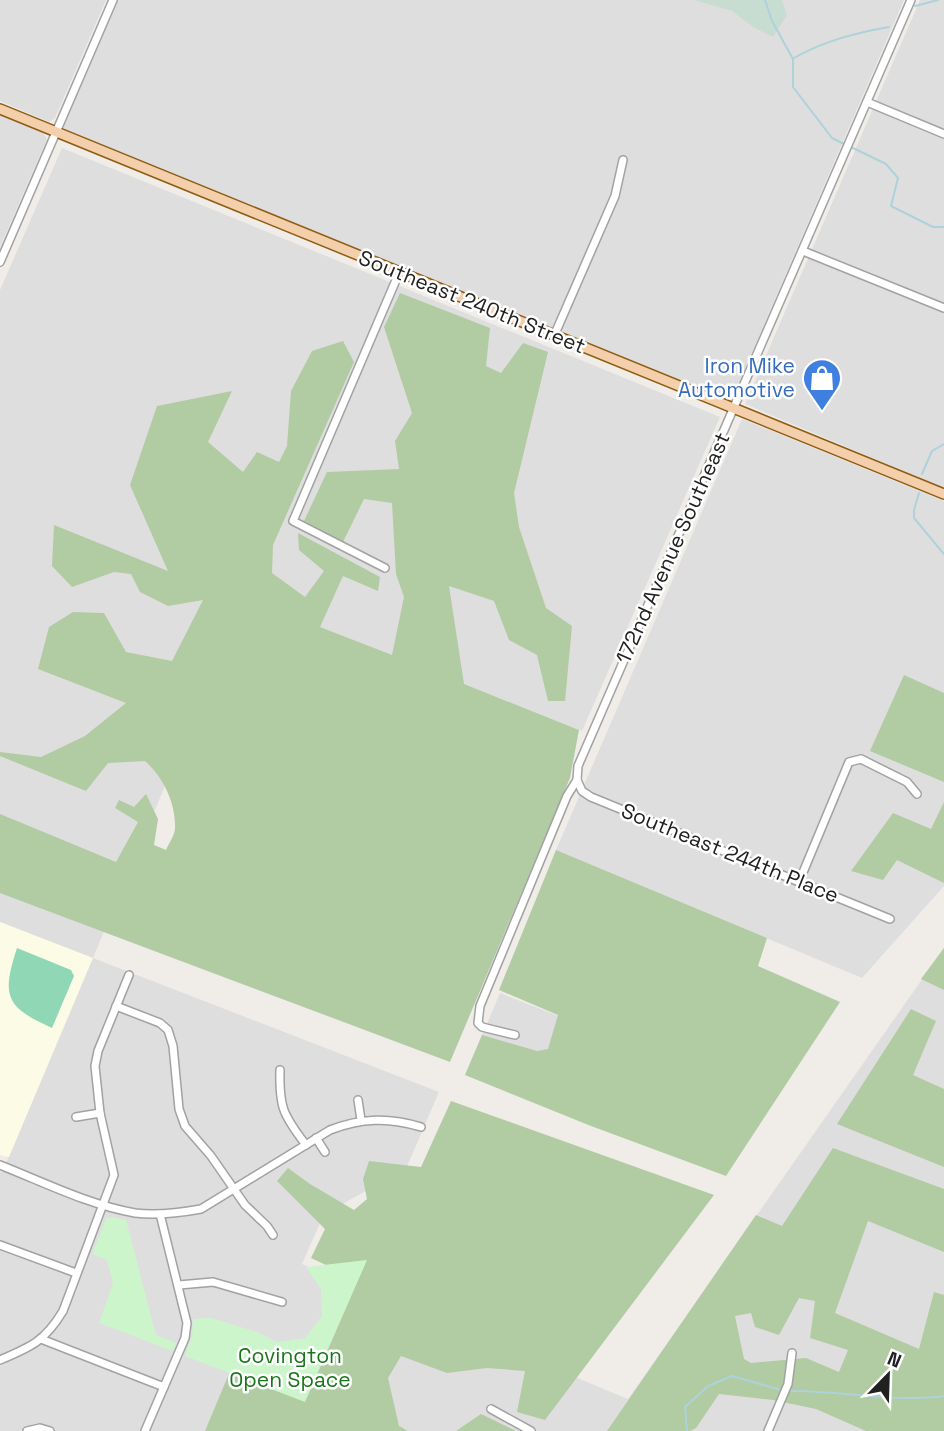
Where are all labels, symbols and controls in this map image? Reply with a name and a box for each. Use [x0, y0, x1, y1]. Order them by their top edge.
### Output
street label: Southeast 240th Street [355, 244, 590, 359]
place label: Iron Mike Automotive [678, 352, 795, 403]
shop icon: Iron Mike Automotive [801, 357, 843, 412]
street label: 172nd Avenue Southeast [609, 428, 736, 668]
street label: Southeast 244th Place [617, 797, 843, 909]
north arrow [853, 1340, 923, 1410]
park label: Covington Open Space [229, 1342, 351, 1393]
text: N [884, 1346, 905, 1374]

